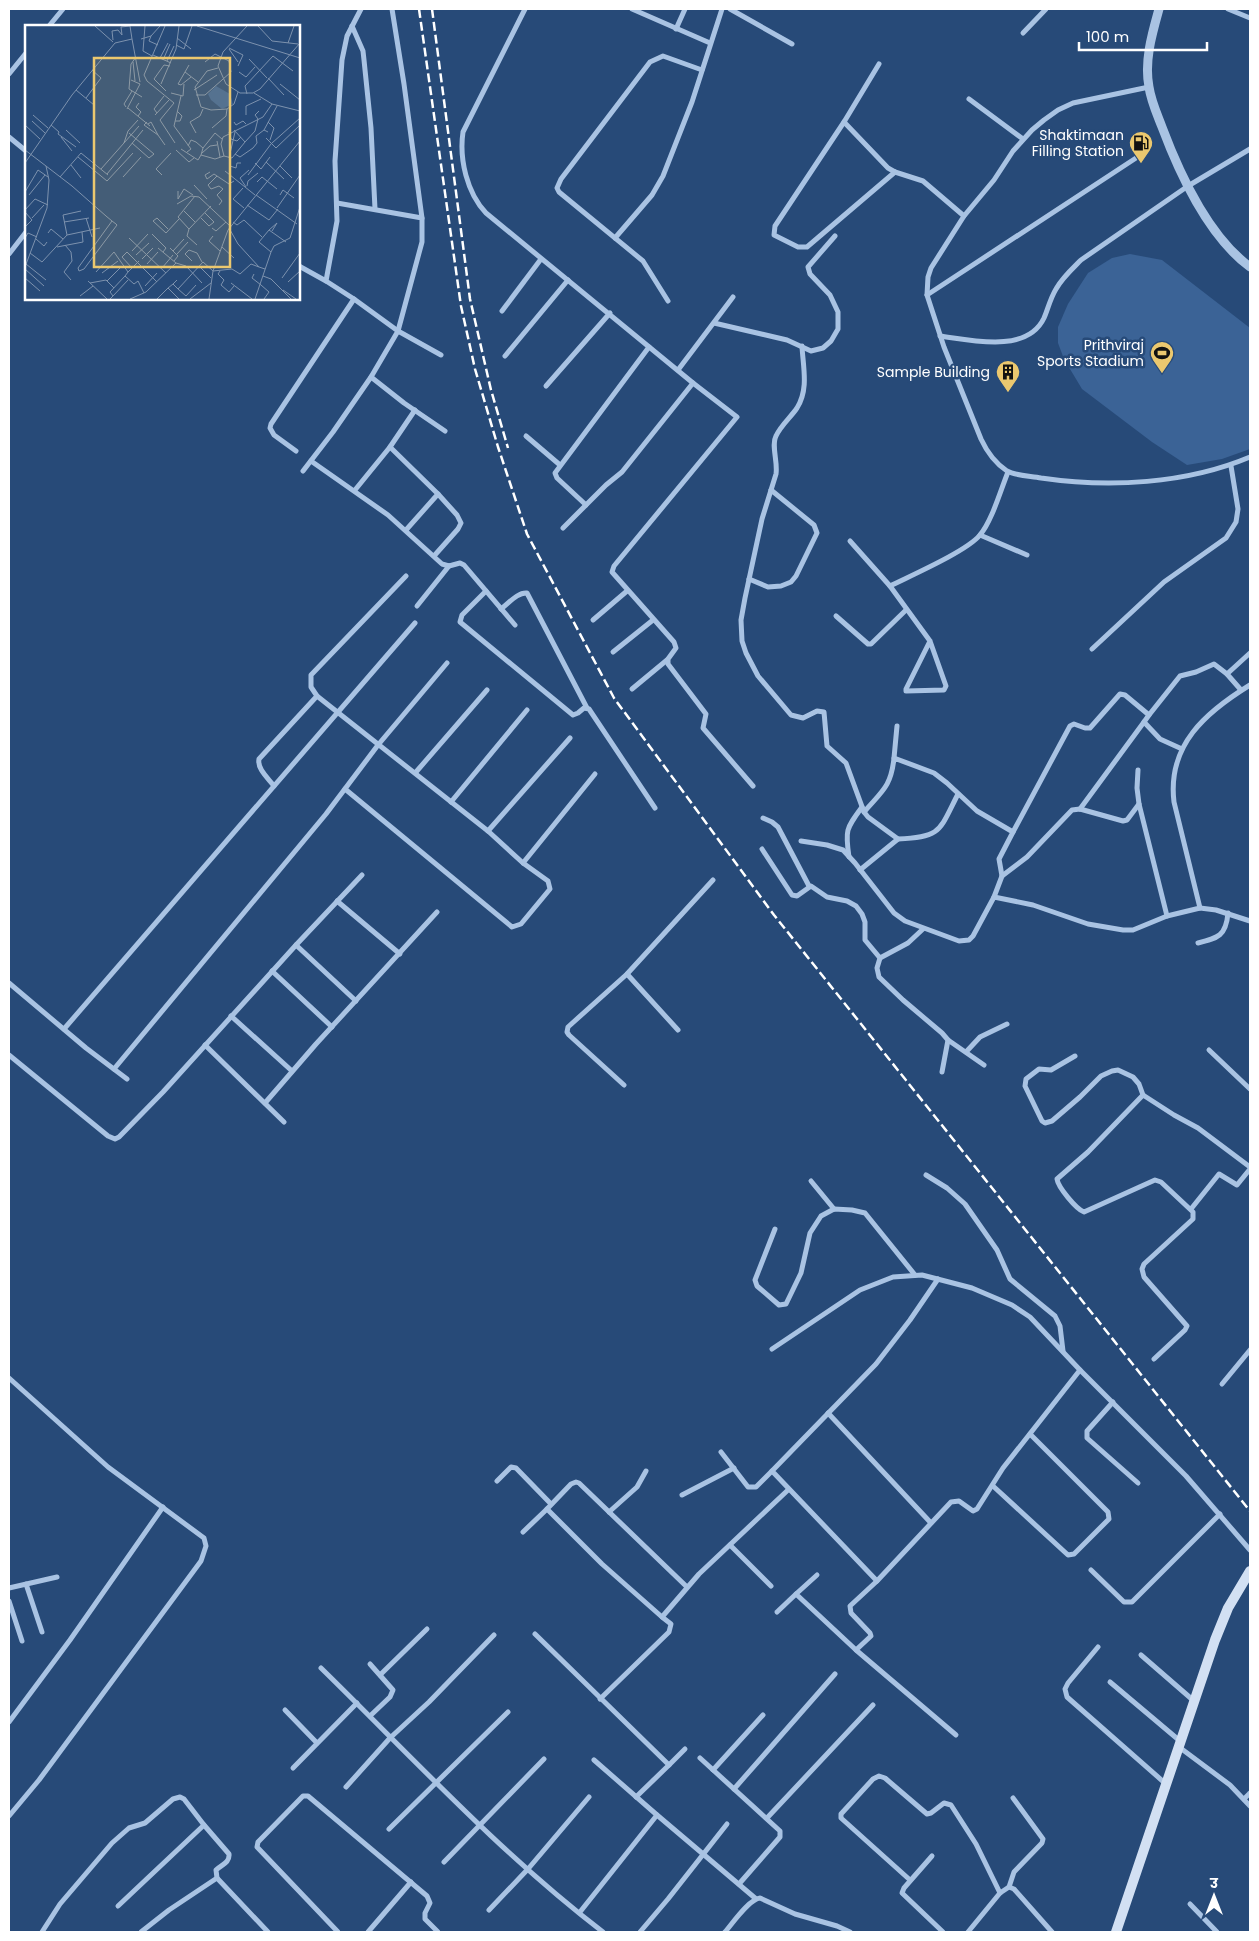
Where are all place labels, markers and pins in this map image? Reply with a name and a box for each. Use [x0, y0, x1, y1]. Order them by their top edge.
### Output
place label: Shaktimaan Filling Station [1032, 125, 1124, 161]
fuel station icon: Shaktimaan Filling Station [1128, 130, 1154, 164]
place label: Prithviraj Sports Stadium [1037, 335, 1144, 371]
sports icon: Prithviraj Sports Stadium [1149, 340, 1175, 374]
building icon: Sample Building [995, 359, 1021, 393]
place label: Sample Building [877, 362, 990, 382]

